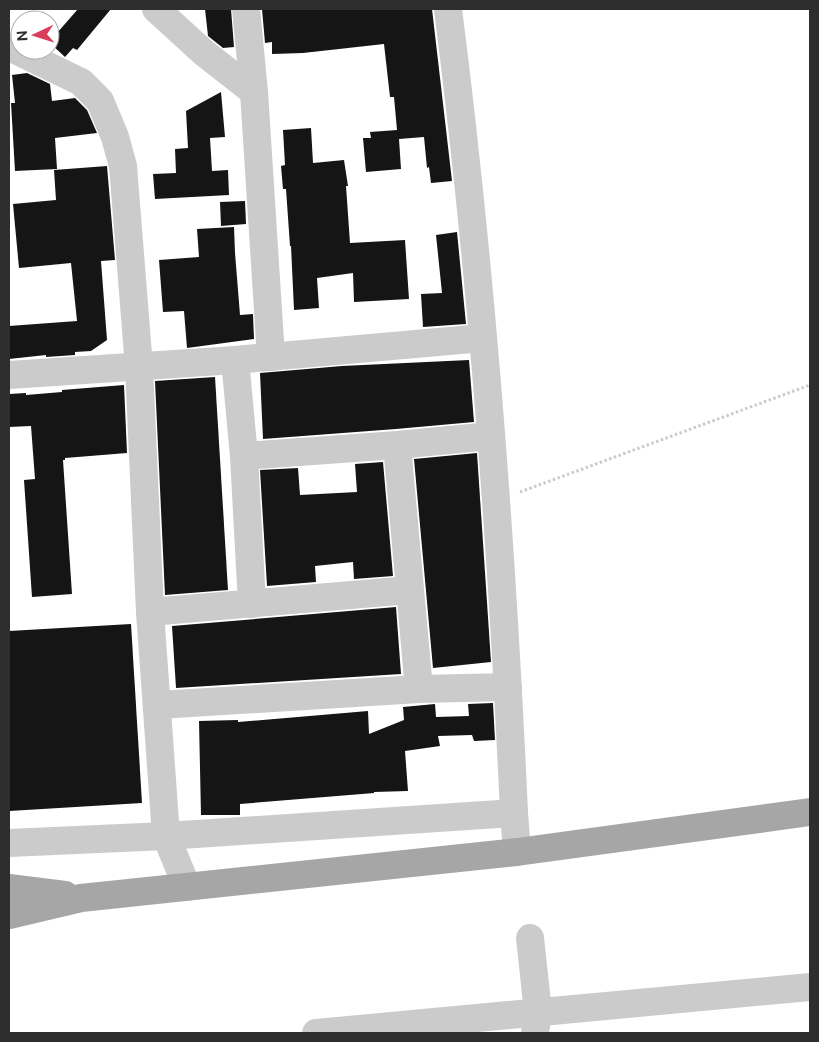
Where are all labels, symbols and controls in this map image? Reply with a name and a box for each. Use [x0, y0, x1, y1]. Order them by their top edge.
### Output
north arrow [10, 10, 60, 60]
text: N [14, 30, 30, 42]

